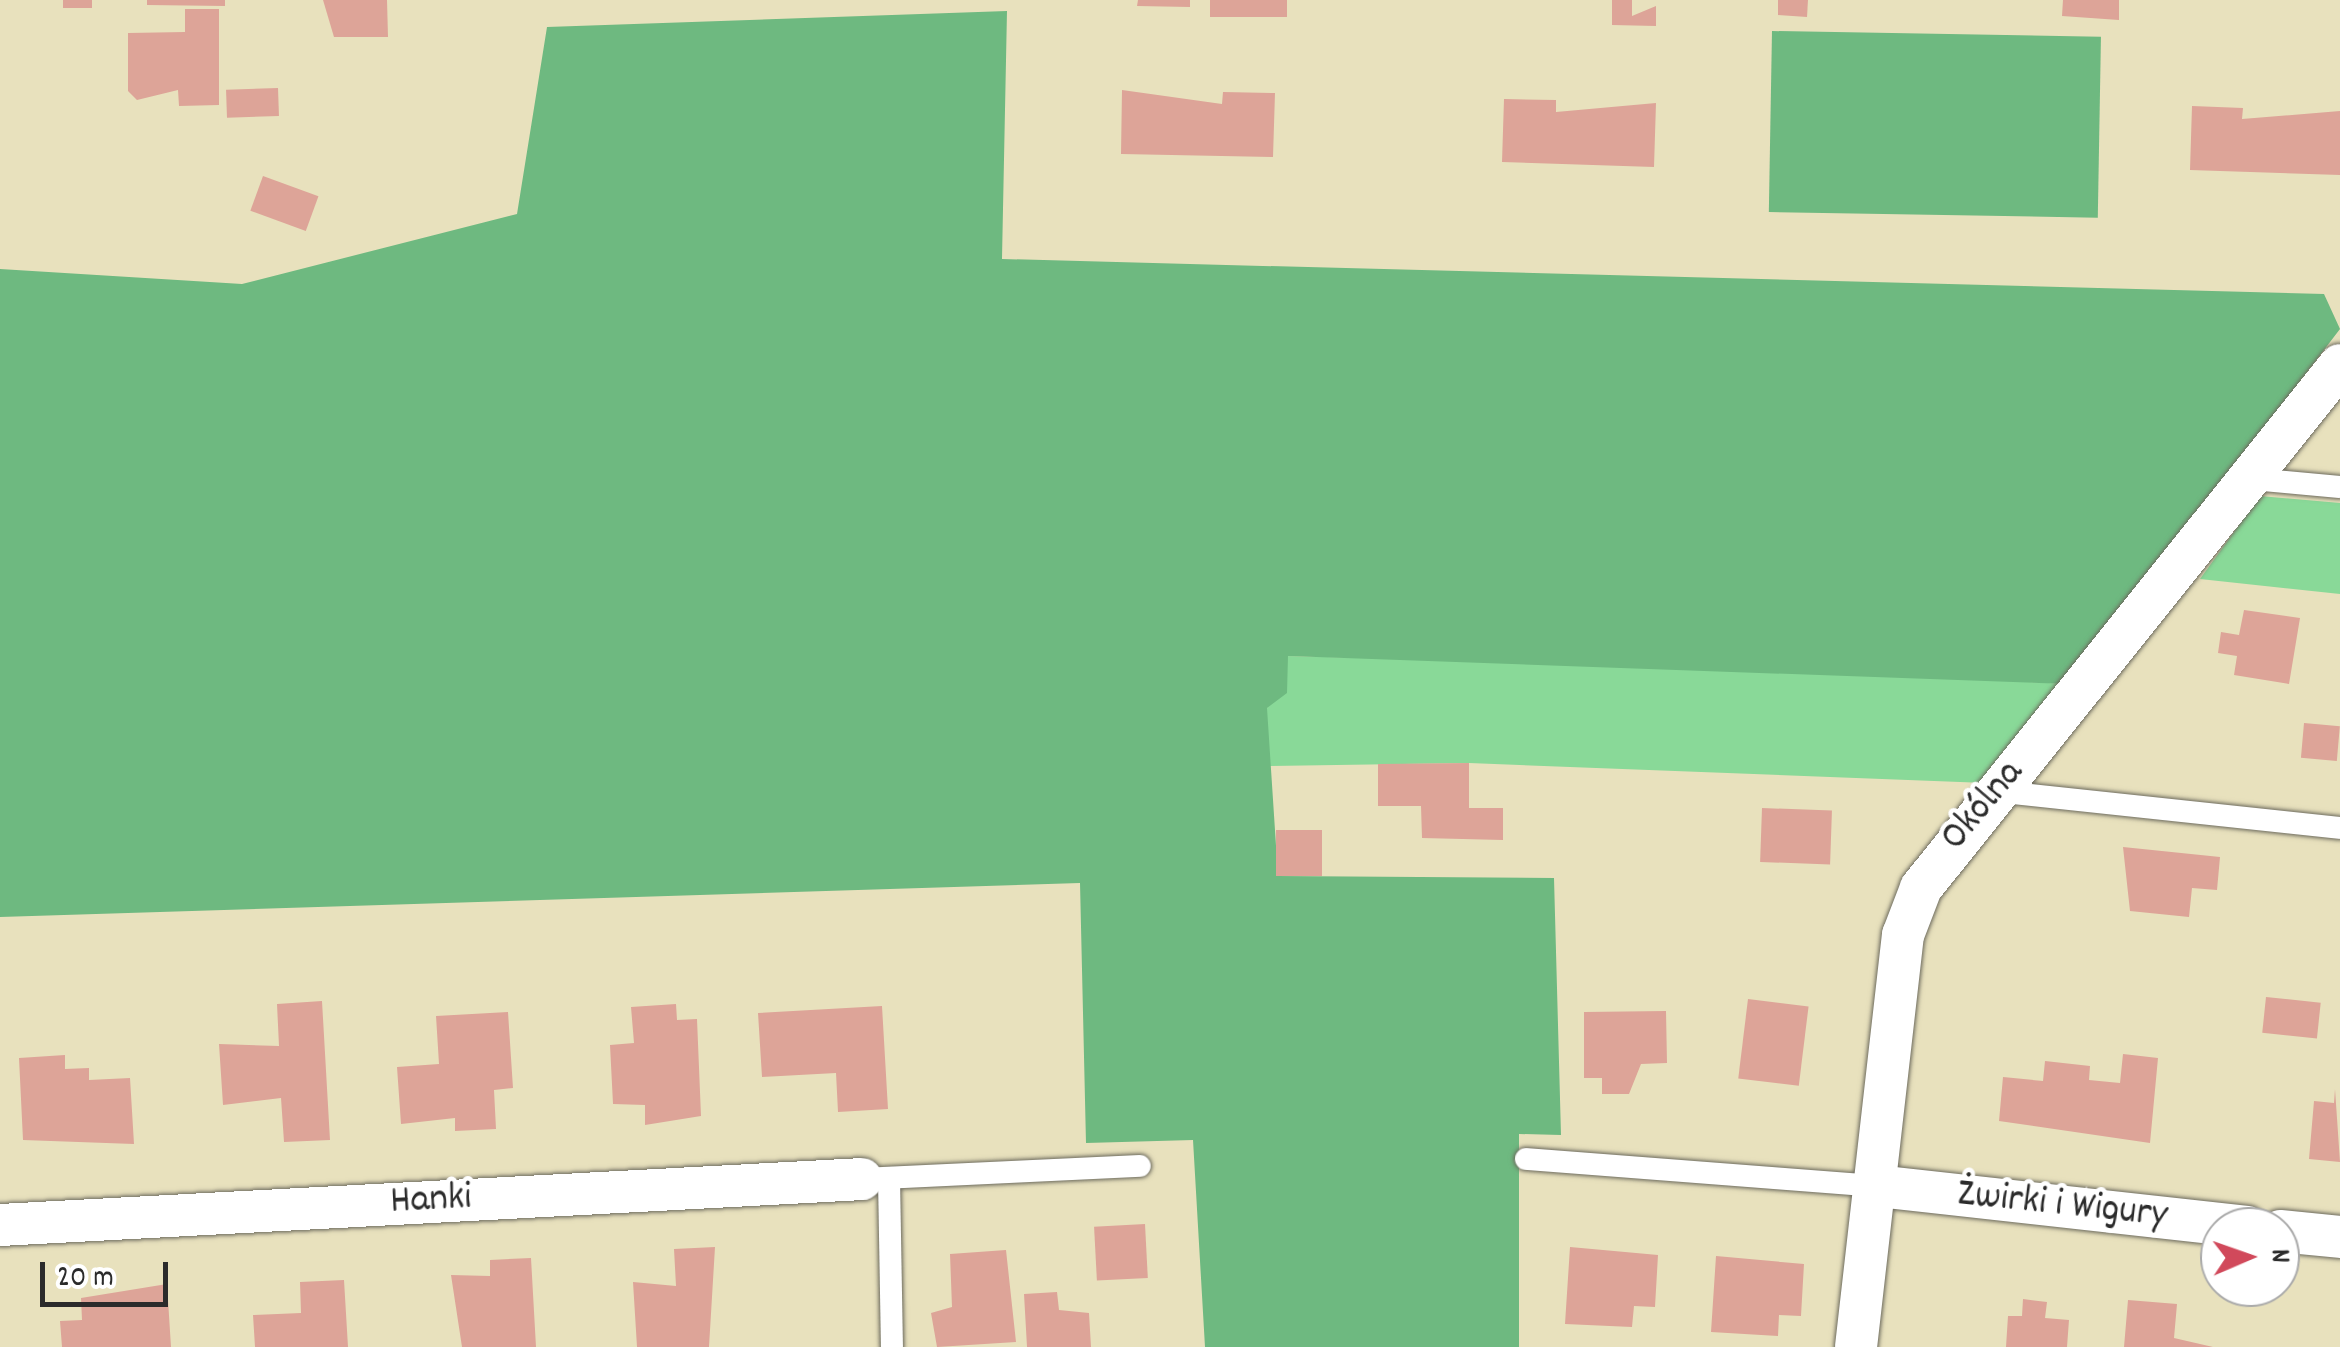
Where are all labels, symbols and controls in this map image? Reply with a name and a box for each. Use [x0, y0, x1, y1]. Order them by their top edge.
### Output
street label: Okólna [1932, 752, 2036, 862]
street label: Żwirki i Wigury [1954, 1172, 2170, 1242]
street label: Hanki [389, 1176, 473, 1228]
north arrow [2200, 1207, 2300, 1307]
scale bar [45, 1242, 172, 1304]
text: N [2258, 1248, 2298, 1264]
text: 20 m [57, 1258, 114, 1301]

